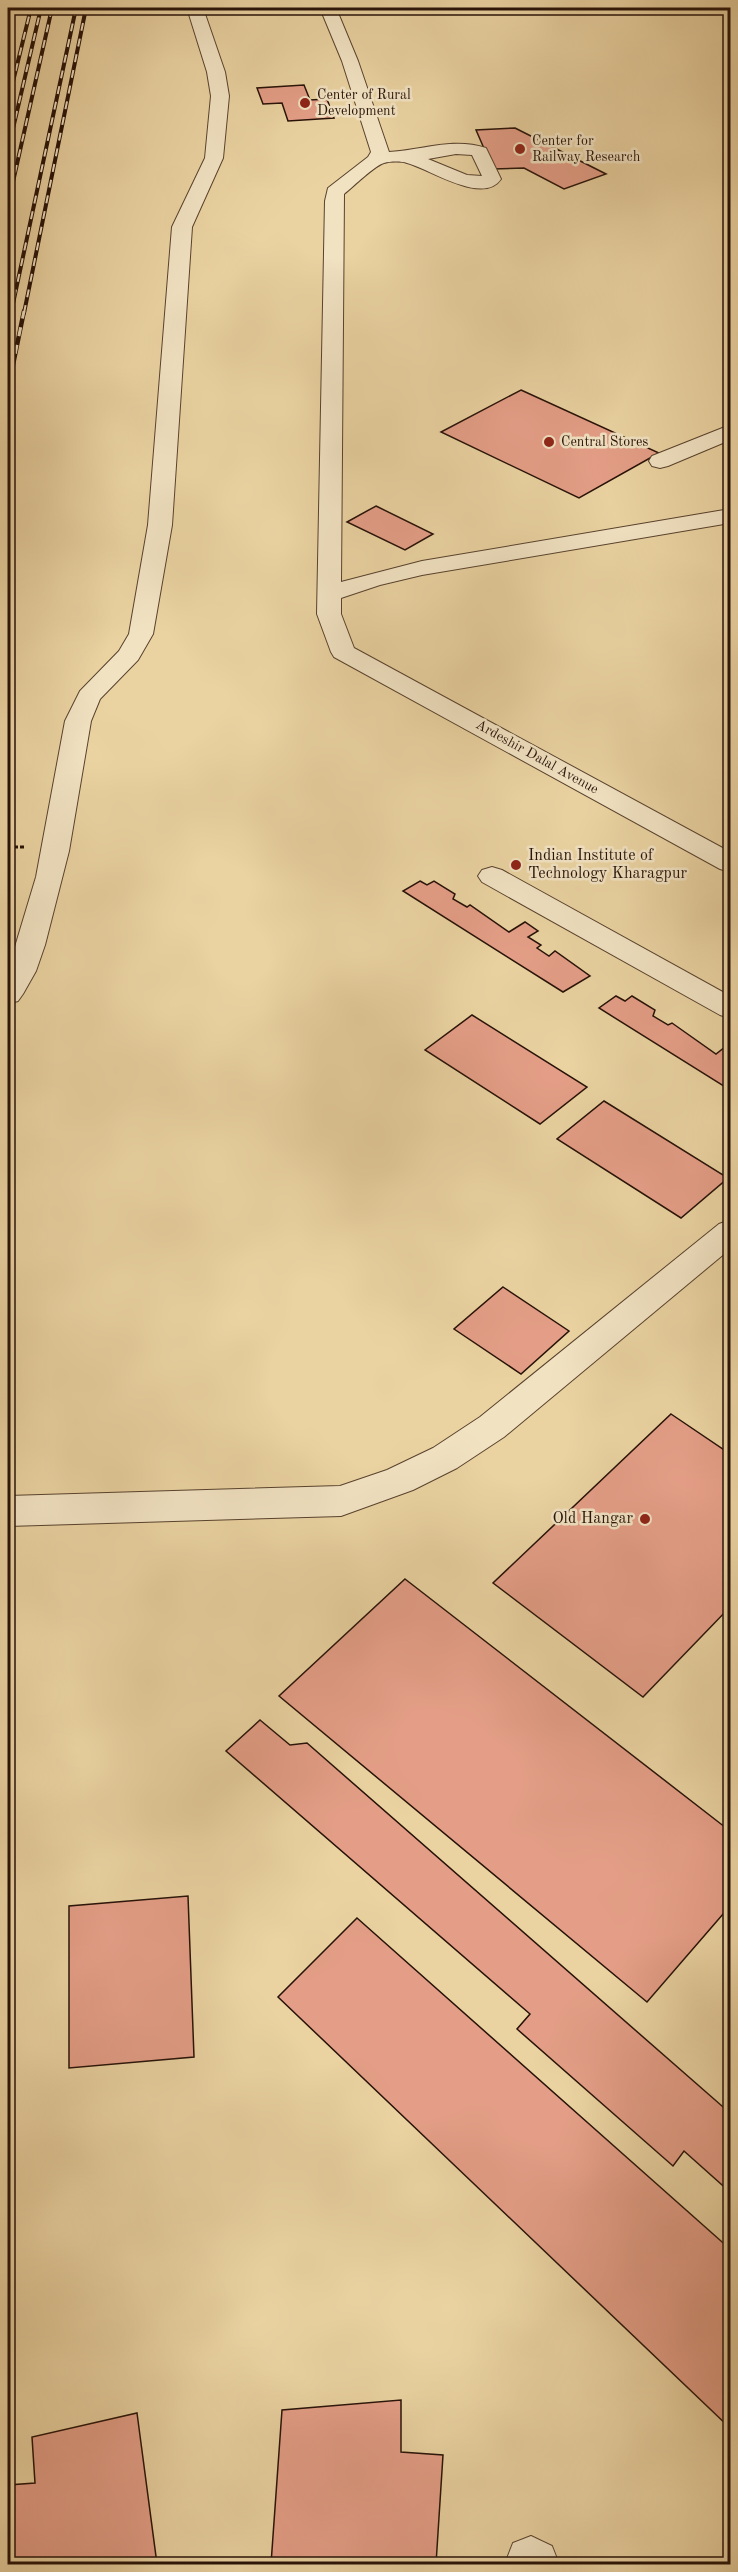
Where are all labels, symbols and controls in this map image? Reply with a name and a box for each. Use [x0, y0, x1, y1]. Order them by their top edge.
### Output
place label: Center of Rural Development [317, 88, 411, 118]
marker: Center of Rural Development [298, 96, 312, 110]
place label: Center for Railway Research [532, 134, 641, 164]
marker: Center for Railway Research [513, 142, 527, 156]
marker: Central Stores [542, 435, 556, 449]
place label: Central Stores [561, 435, 648, 449]
street label: Ardeshir Dalal Avenue [473, 717, 601, 797]
place label: Indian Institute of Technology Kharagpur [528, 848, 687, 882]
marker: Indian Institute of Technology Kharagpur [509, 858, 523, 872]
place label: Old Hangar [552, 1511, 633, 1527]
marker: Old Hangar [638, 1512, 652, 1526]

